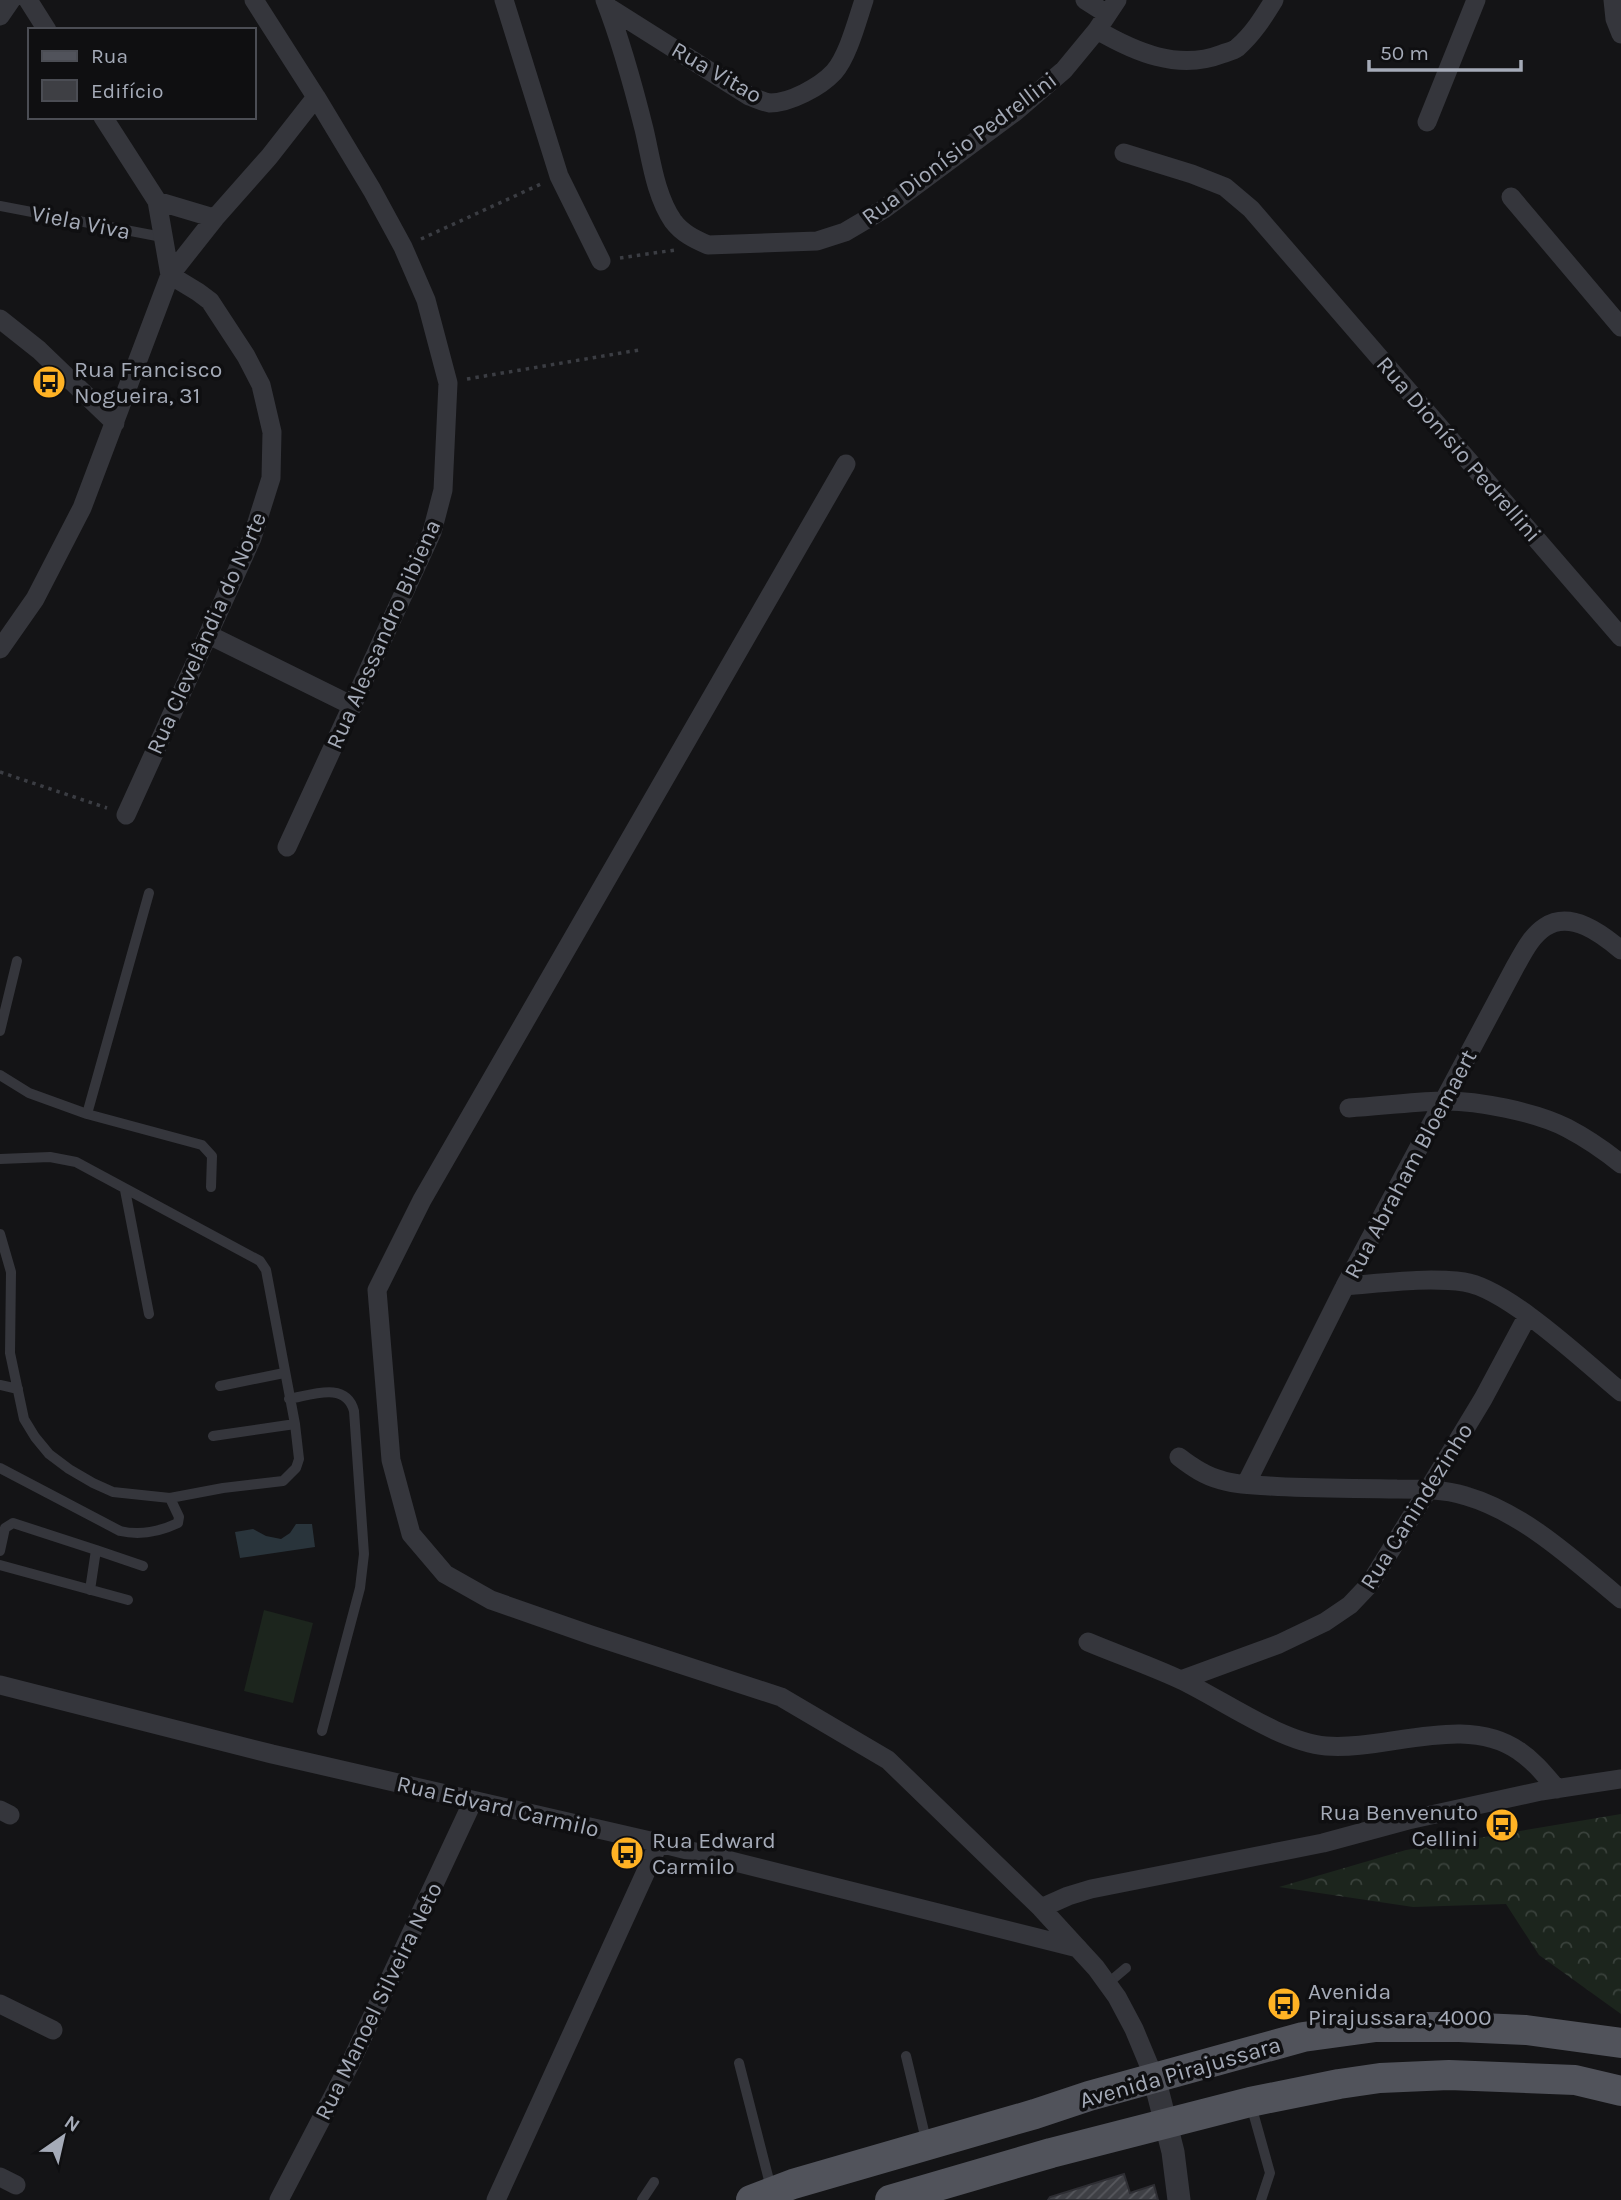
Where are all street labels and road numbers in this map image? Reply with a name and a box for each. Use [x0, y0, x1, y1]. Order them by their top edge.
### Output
street label: Rua Vitao [667, 36, 767, 109]
street label: Rua Dionísio Pedrellini [856, 66, 1062, 231]
street label: Viela Viva [29, 200, 133, 245]
street label: Rua Dionísio Pedrellini [1371, 351, 1547, 548]
street label: Rua Clevelândia do Norte [141, 508, 272, 758]
street label: Rua Alessandro Bibiena [321, 515, 446, 753]
street label: Rua Abraham Bloemaert [1339, 1045, 1483, 1283]
street label: Rua Canindezinho [1354, 1418, 1478, 1594]
street label: Rua Edvard Carmilo [394, 1770, 602, 1843]
street label: Rua Manoel Silveira Neto [309, 1878, 448, 2124]
street label: Avenida Pirajussara [1076, 2031, 1284, 2114]

